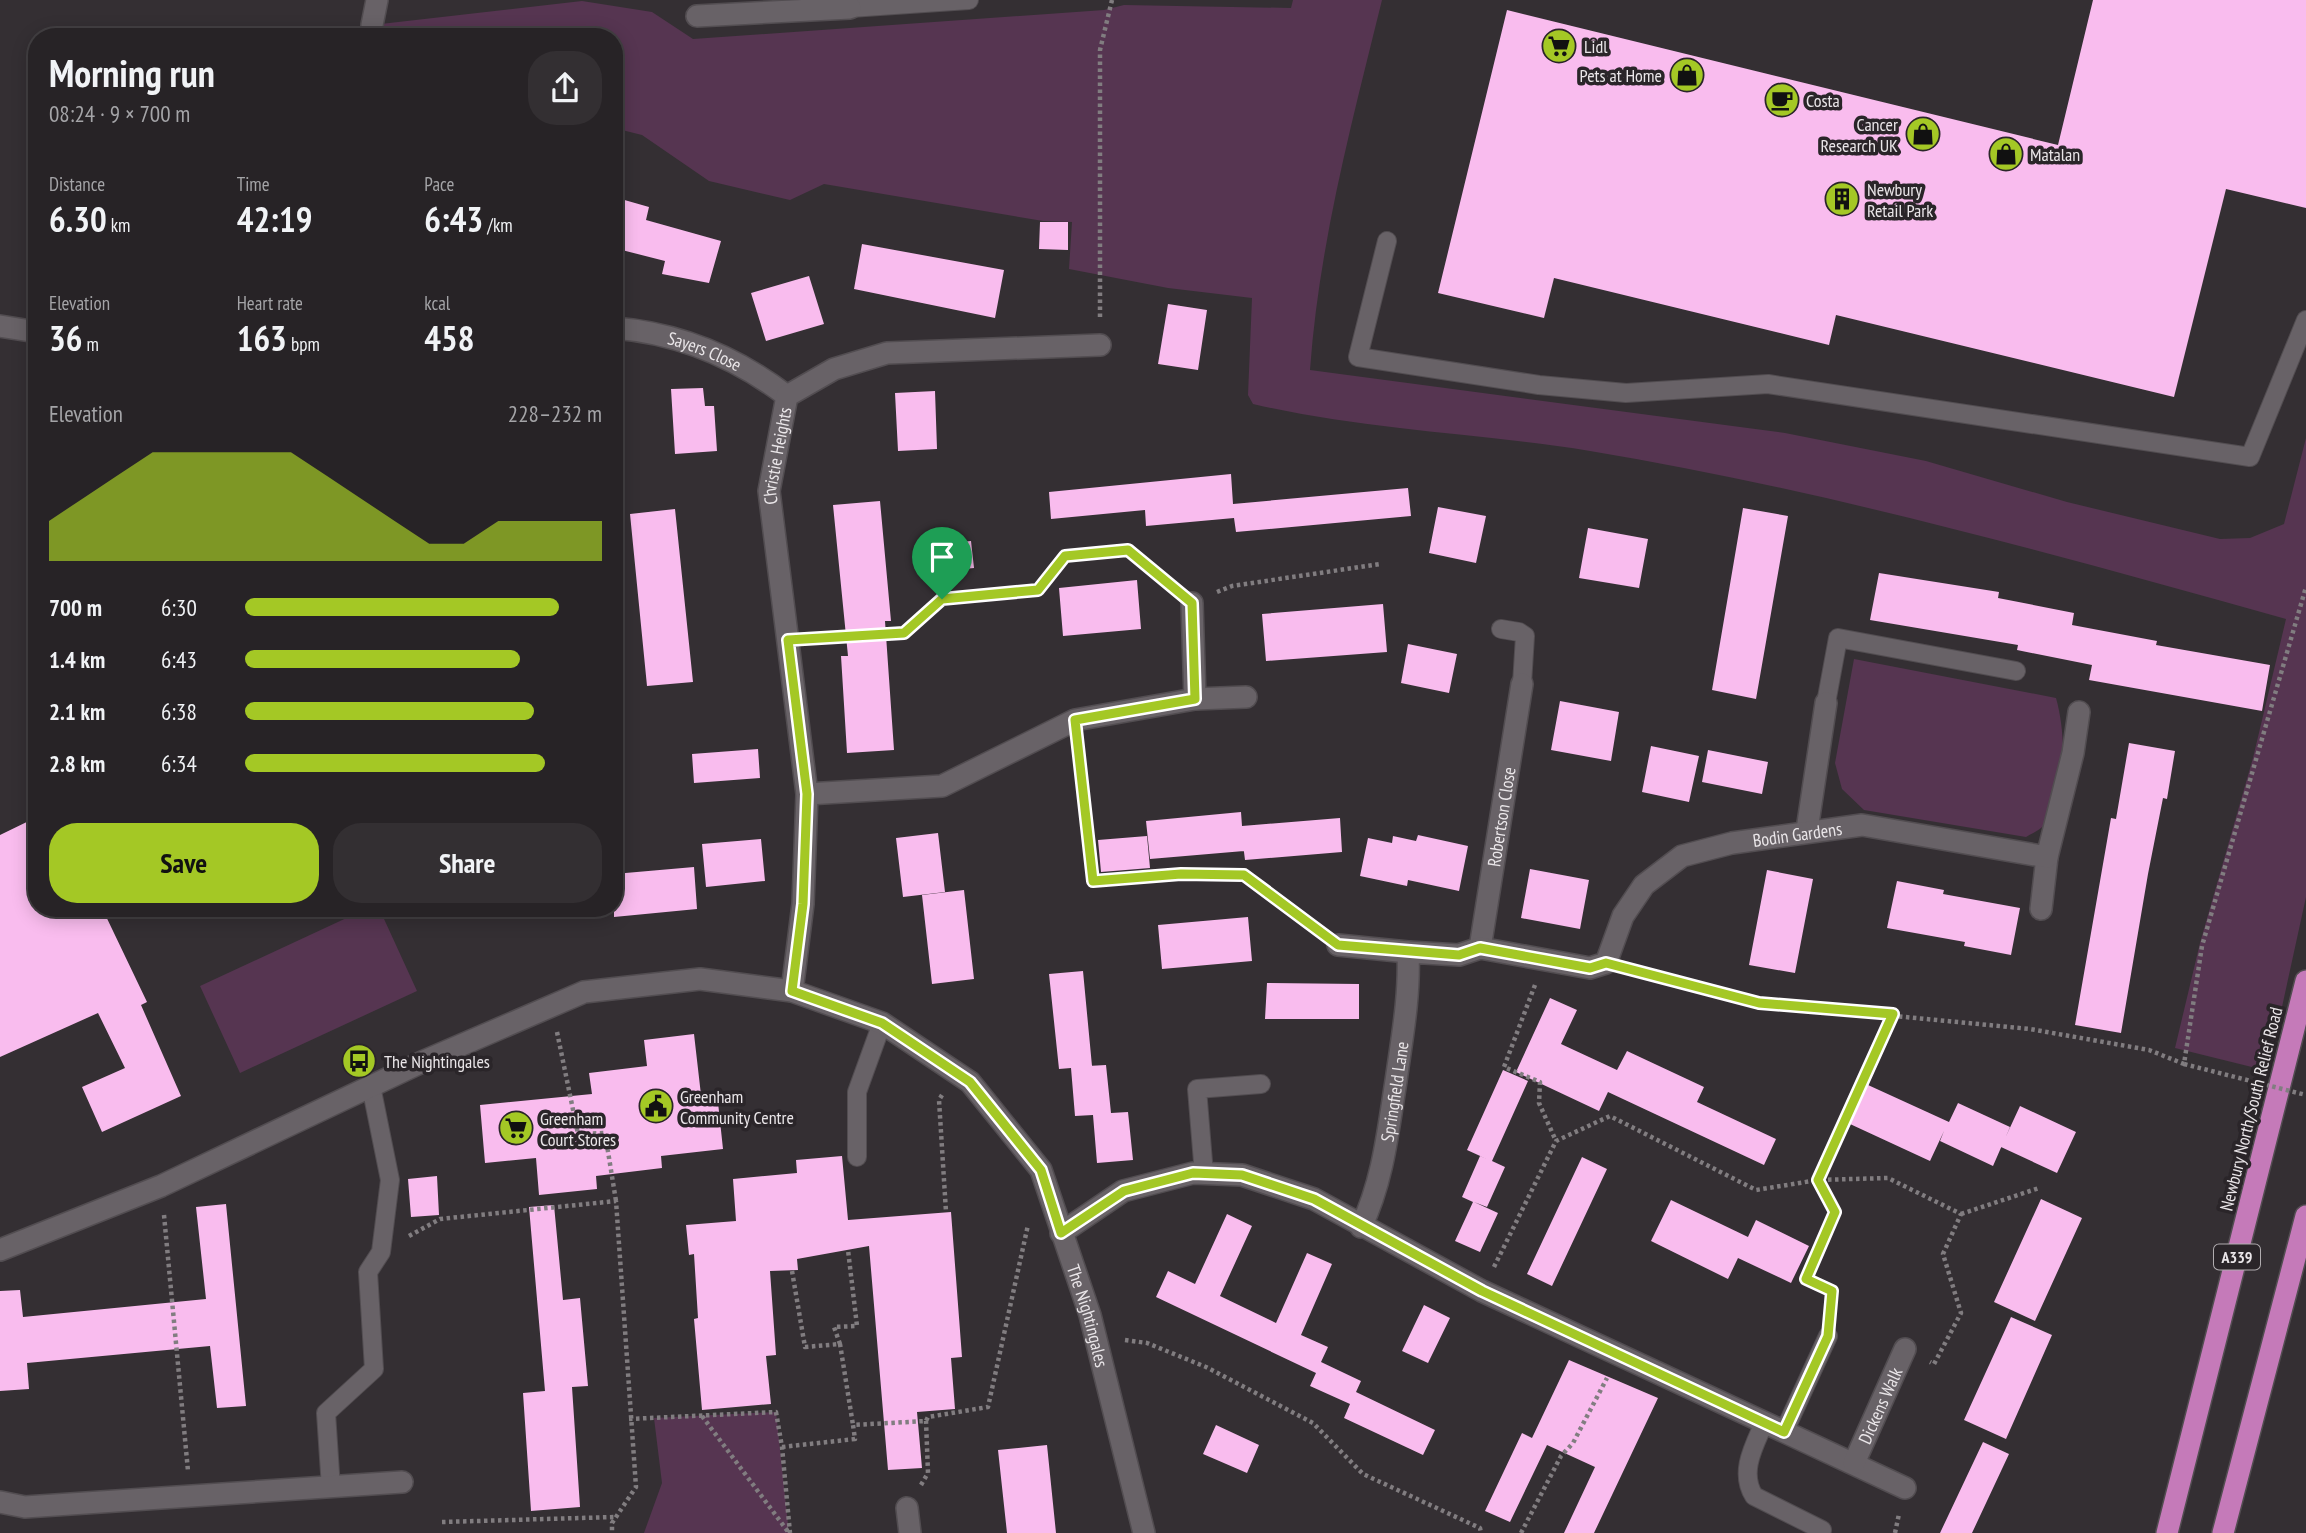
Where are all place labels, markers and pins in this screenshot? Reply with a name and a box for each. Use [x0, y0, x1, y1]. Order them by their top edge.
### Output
supermarket icon: Lidl [1540, 27, 1578, 65]
place label: Lidl [1584, 35, 1608, 58]
shop icon: Pets at Home [1668, 56, 1706, 94]
place label: Pets at Home [1580, 64, 1662, 87]
cafe icon: Costa [1763, 81, 1801, 119]
place label: Costa [1806, 89, 1840, 112]
place label: Cancer Research UK [1821, 113, 1898, 157]
shop icon: Cancer Research UK [1904, 115, 1942, 153]
shop icon: Matalan [1987, 135, 2025, 173]
place label: Matalan [2030, 143, 2080, 166]
place label: Newbury Retail Park [1867, 178, 1933, 222]
building icon: Newbury Retail Park [1823, 180, 1861, 218]
pin [912, 527, 972, 599]
bus stop icon: The Nightingales [340, 1042, 378, 1080]
place label: The Nightingales [384, 1050, 490, 1073]
place label: Greenham Community Centre [680, 1085, 794, 1129]
public building icon: Greenham Community Centre [637, 1087, 675, 1125]
place label: Greenham Court Stores [540, 1107, 616, 1151]
supermarket icon: Greenham Court Stores [497, 1109, 535, 1147]

